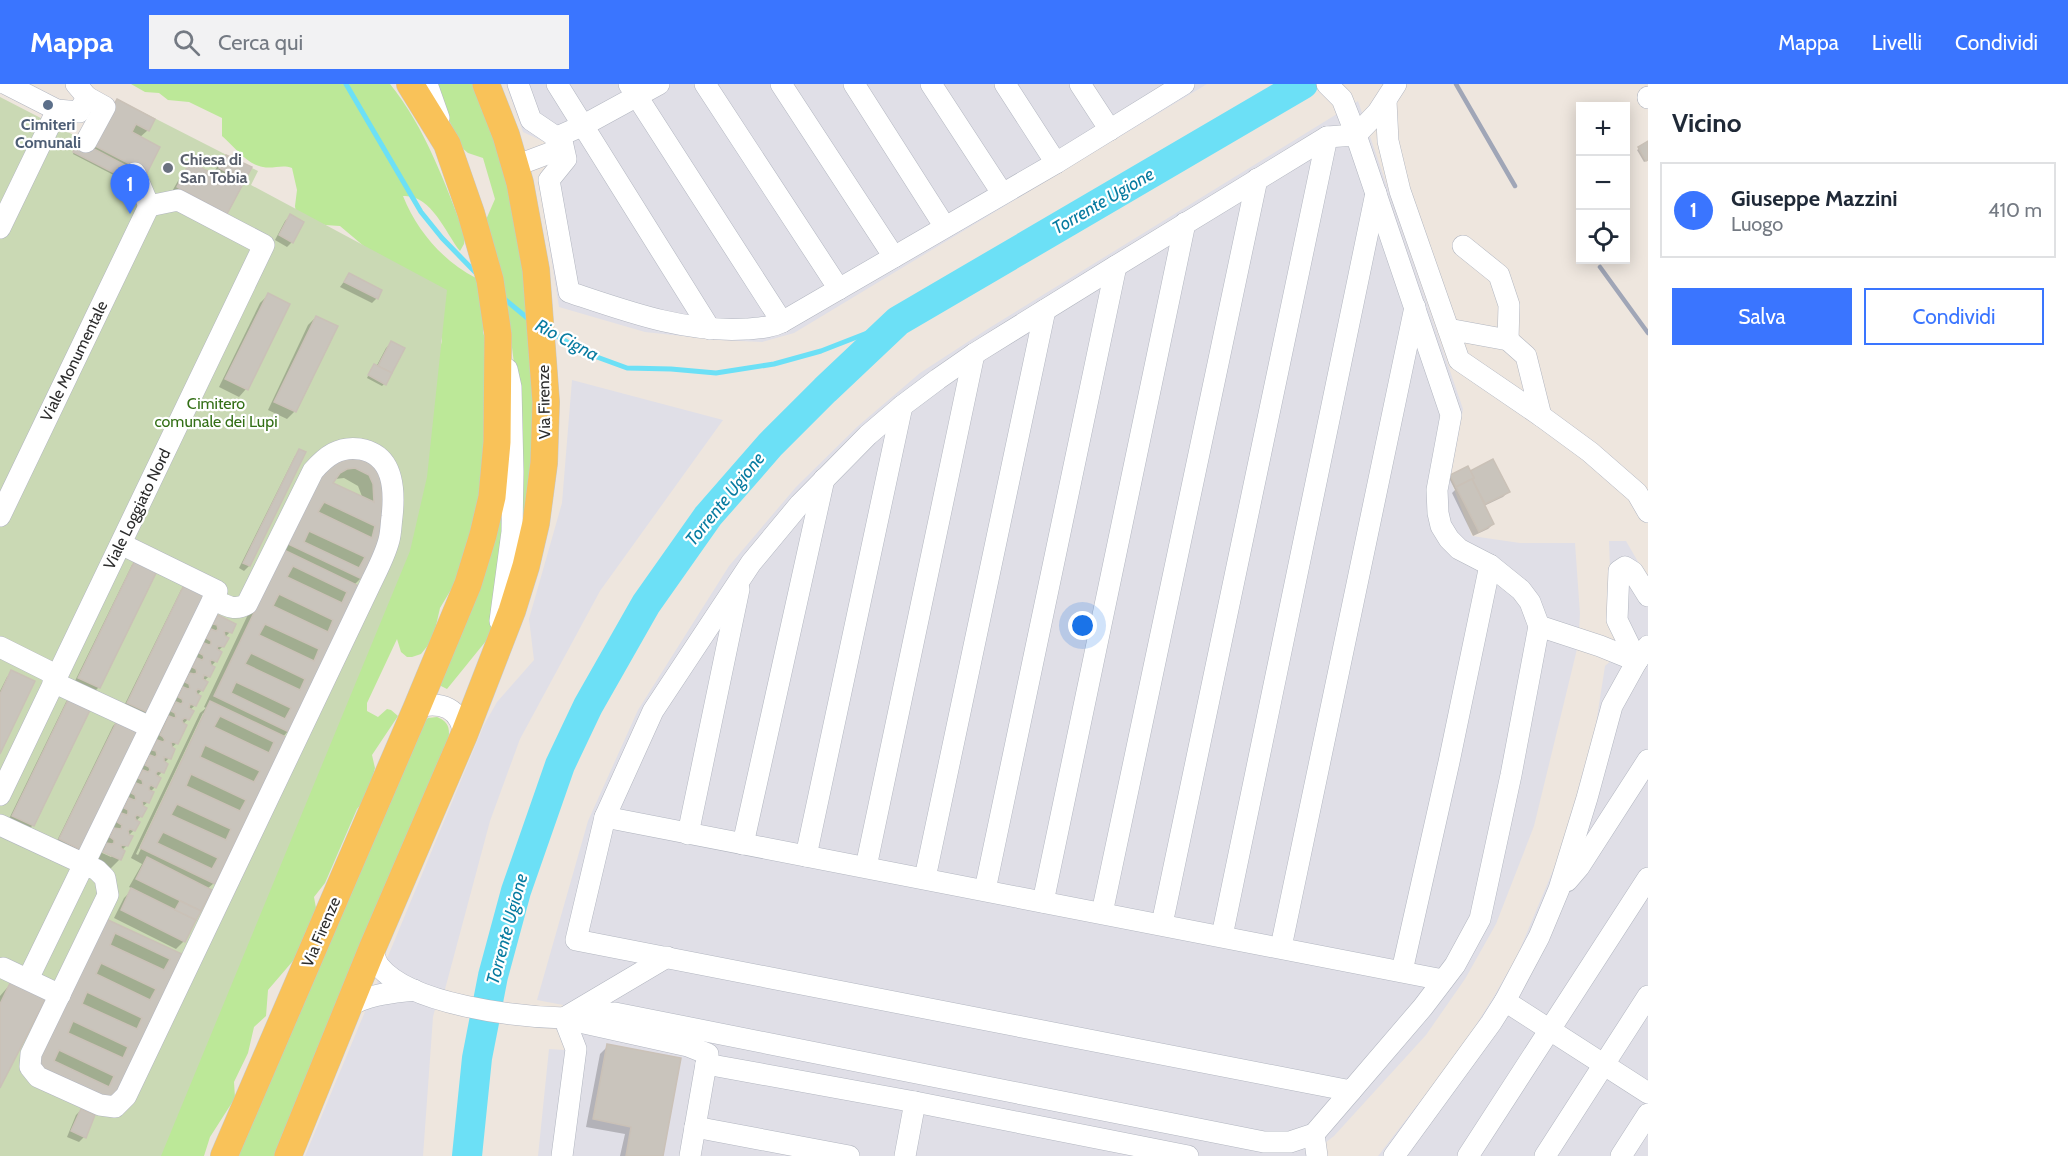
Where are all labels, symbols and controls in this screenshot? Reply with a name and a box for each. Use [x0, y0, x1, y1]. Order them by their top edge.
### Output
search box [149, 15, 569, 69]
text: Mappa [30, 25, 113, 59]
icon: search [170, 26, 203, 59]
text: Cerca qui [218, 29, 303, 56]
text: Mappa [1778, 30, 1839, 55]
text: Livelli [1872, 30, 1922, 55]
text: Condividi [1955, 30, 2038, 55]
marker: Cimiteri Comunali [41, 98, 55, 112]
map controls [1576, 102, 1630, 264]
button: + [1576, 102, 1630, 156]
text: Vicino [1672, 107, 1741, 139]
place label: Cimiteri Comunali [15, 115, 81, 152]
place label: Chiesa di San Tobia [180, 150, 247, 187]
button: − [1576, 156, 1630, 210]
marker: Chiesa di San Tobia [161, 161, 175, 175]
water label: Torrente Ugione [1048, 163, 1158, 239]
pin: 1 [110, 164, 150, 214]
text: Giuseppe Mazzini [1731, 185, 1898, 212]
text: 1 [1690, 198, 1697, 222]
text: 410 m [1988, 198, 2042, 222]
button: locate [1576, 210, 1630, 264]
text: Luogo [1731, 212, 1783, 236]
button: Salva [1672, 288, 1852, 345]
button: Condividi [1864, 288, 2044, 345]
street label: Viale Monumentale [37, 298, 111, 424]
water label: Rio Cigna [532, 314, 602, 366]
street label: Via Firenze [534, 365, 554, 439]
park label: Cimitero comunale dei Lupi [154, 394, 278, 431]
street label: Viale Loggiato Nord [99, 445, 175, 573]
water label: Torrente Ugione [681, 448, 769, 550]
your location [1068, 611, 1097, 640]
water label: Torrente Ugione [482, 871, 532, 987]
street label: Via Firenze [298, 894, 344, 970]

